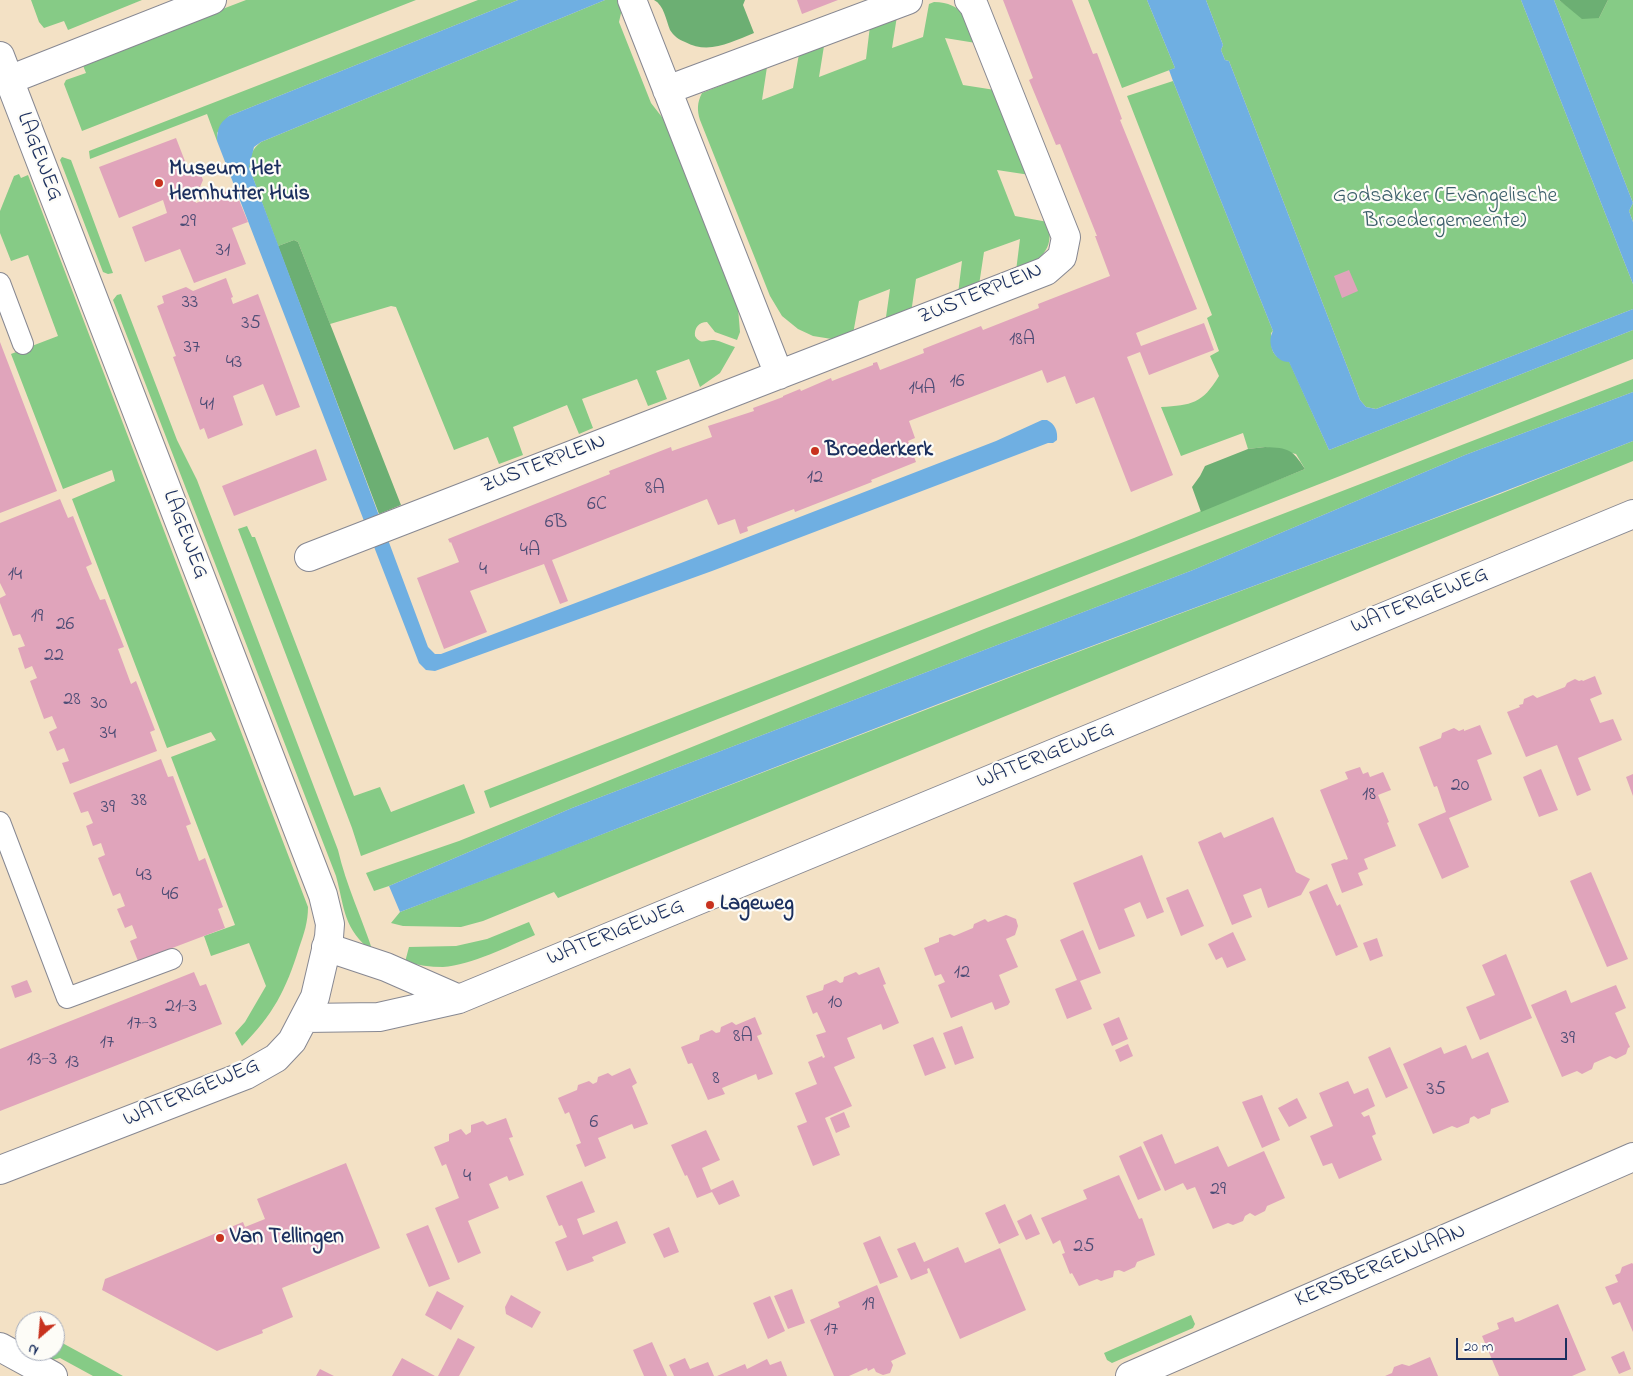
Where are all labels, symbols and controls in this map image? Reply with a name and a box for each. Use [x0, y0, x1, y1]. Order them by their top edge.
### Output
street label: LAGEWEG [9, 109, 67, 205]
place label: Museum Het Hernhutter Huis [169, 157, 310, 208]
marker: Museum Het Hernhutter Huis [153, 177, 165, 189]
park label: Godsakker (Evangelische Broedergemeente) [1333, 184, 1557, 235]
house number: 29 [180, 211, 196, 235]
house number: 31 [216, 240, 230, 264]
street label: ZUSTERPLEIN [915, 258, 1047, 332]
house number: 33 [182, 292, 198, 316]
house number: 35 [241, 313, 261, 337]
house number: 18A [1009, 329, 1035, 353]
house number: 37 [184, 337, 200, 361]
house number: 43 [226, 352, 242, 376]
house number: 16 [949, 371, 965, 395]
house number: 14A [909, 378, 935, 402]
house number: 41 [200, 394, 214, 418]
street label: ZUSTERPLEIN [478, 429, 610, 501]
place label: Broederkerk [825, 438, 933, 464]
marker: Broederkerk [809, 445, 821, 457]
house number: 12 [807, 467, 823, 491]
house number: 8A [645, 478, 665, 502]
street label: LAGEWEG [155, 487, 213, 583]
house number: 6C [587, 494, 607, 518]
house number: 6B [545, 512, 567, 536]
house number: 4A [520, 540, 540, 564]
house number: 4 [479, 559, 487, 583]
street label: WATERIGEWEG [1348, 563, 1492, 641]
house number: 14 [8, 564, 22, 588]
house number: 19 [31, 606, 43, 630]
house number: 26 [56, 614, 74, 638]
house number: 22 [44, 645, 64, 669]
house number: 28 [63, 689, 81, 713]
house number: 30 [91, 693, 107, 717]
street label: WATERIGEWEG [974, 718, 1118, 796]
house number: 34 [100, 723, 116, 747]
house number: 20 [1451, 775, 1469, 799]
house number: 18 [1362, 784, 1376, 808]
house number: 38 [131, 790, 147, 814]
house number: 39 [101, 797, 115, 821]
house number: 43 [136, 865, 152, 889]
house number: 46 [161, 884, 179, 908]
place label: Lageweg [720, 892, 794, 918]
street label: WATERIGEWEG [544, 895, 688, 973]
marker: Lageweg [704, 899, 716, 911]
house number: 12 [954, 962, 970, 986]
house number: 10 [828, 992, 842, 1016]
house number: 21-3 [165, 996, 197, 1020]
house number: 17-3 [127, 1013, 157, 1037]
house number: 8A [733, 1026, 753, 1050]
house number: 39 [1561, 1028, 1575, 1052]
house number: 17 [100, 1032, 114, 1056]
house number: 13-3 [27, 1049, 57, 1073]
house number: 13 [65, 1052, 79, 1076]
street label: WATERIGEWEG [120, 1053, 264, 1135]
house number: 8 [712, 1068, 720, 1092]
house number: 35 [1426, 1079, 1446, 1103]
house number: 6 [590, 1112, 598, 1136]
house number: 4 [463, 1166, 471, 1190]
house number: 29 [1210, 1179, 1226, 1203]
street label: KERSBERGENLAAN [1292, 1219, 1470, 1315]
place label: Van Tellingen [230, 1225, 344, 1251]
marker: Van Tellingen [214, 1232, 226, 1244]
house number: 25 [1073, 1236, 1095, 1260]
house number: 19 [862, 1294, 874, 1318]
north arrow [15, 1311, 65, 1361]
house number: 17 [824, 1319, 838, 1343]
scale bar [1458, 1328, 1569, 1360]
text: 20 m [1464, 1336, 1493, 1358]
text: N [24, 1337, 42, 1360]

